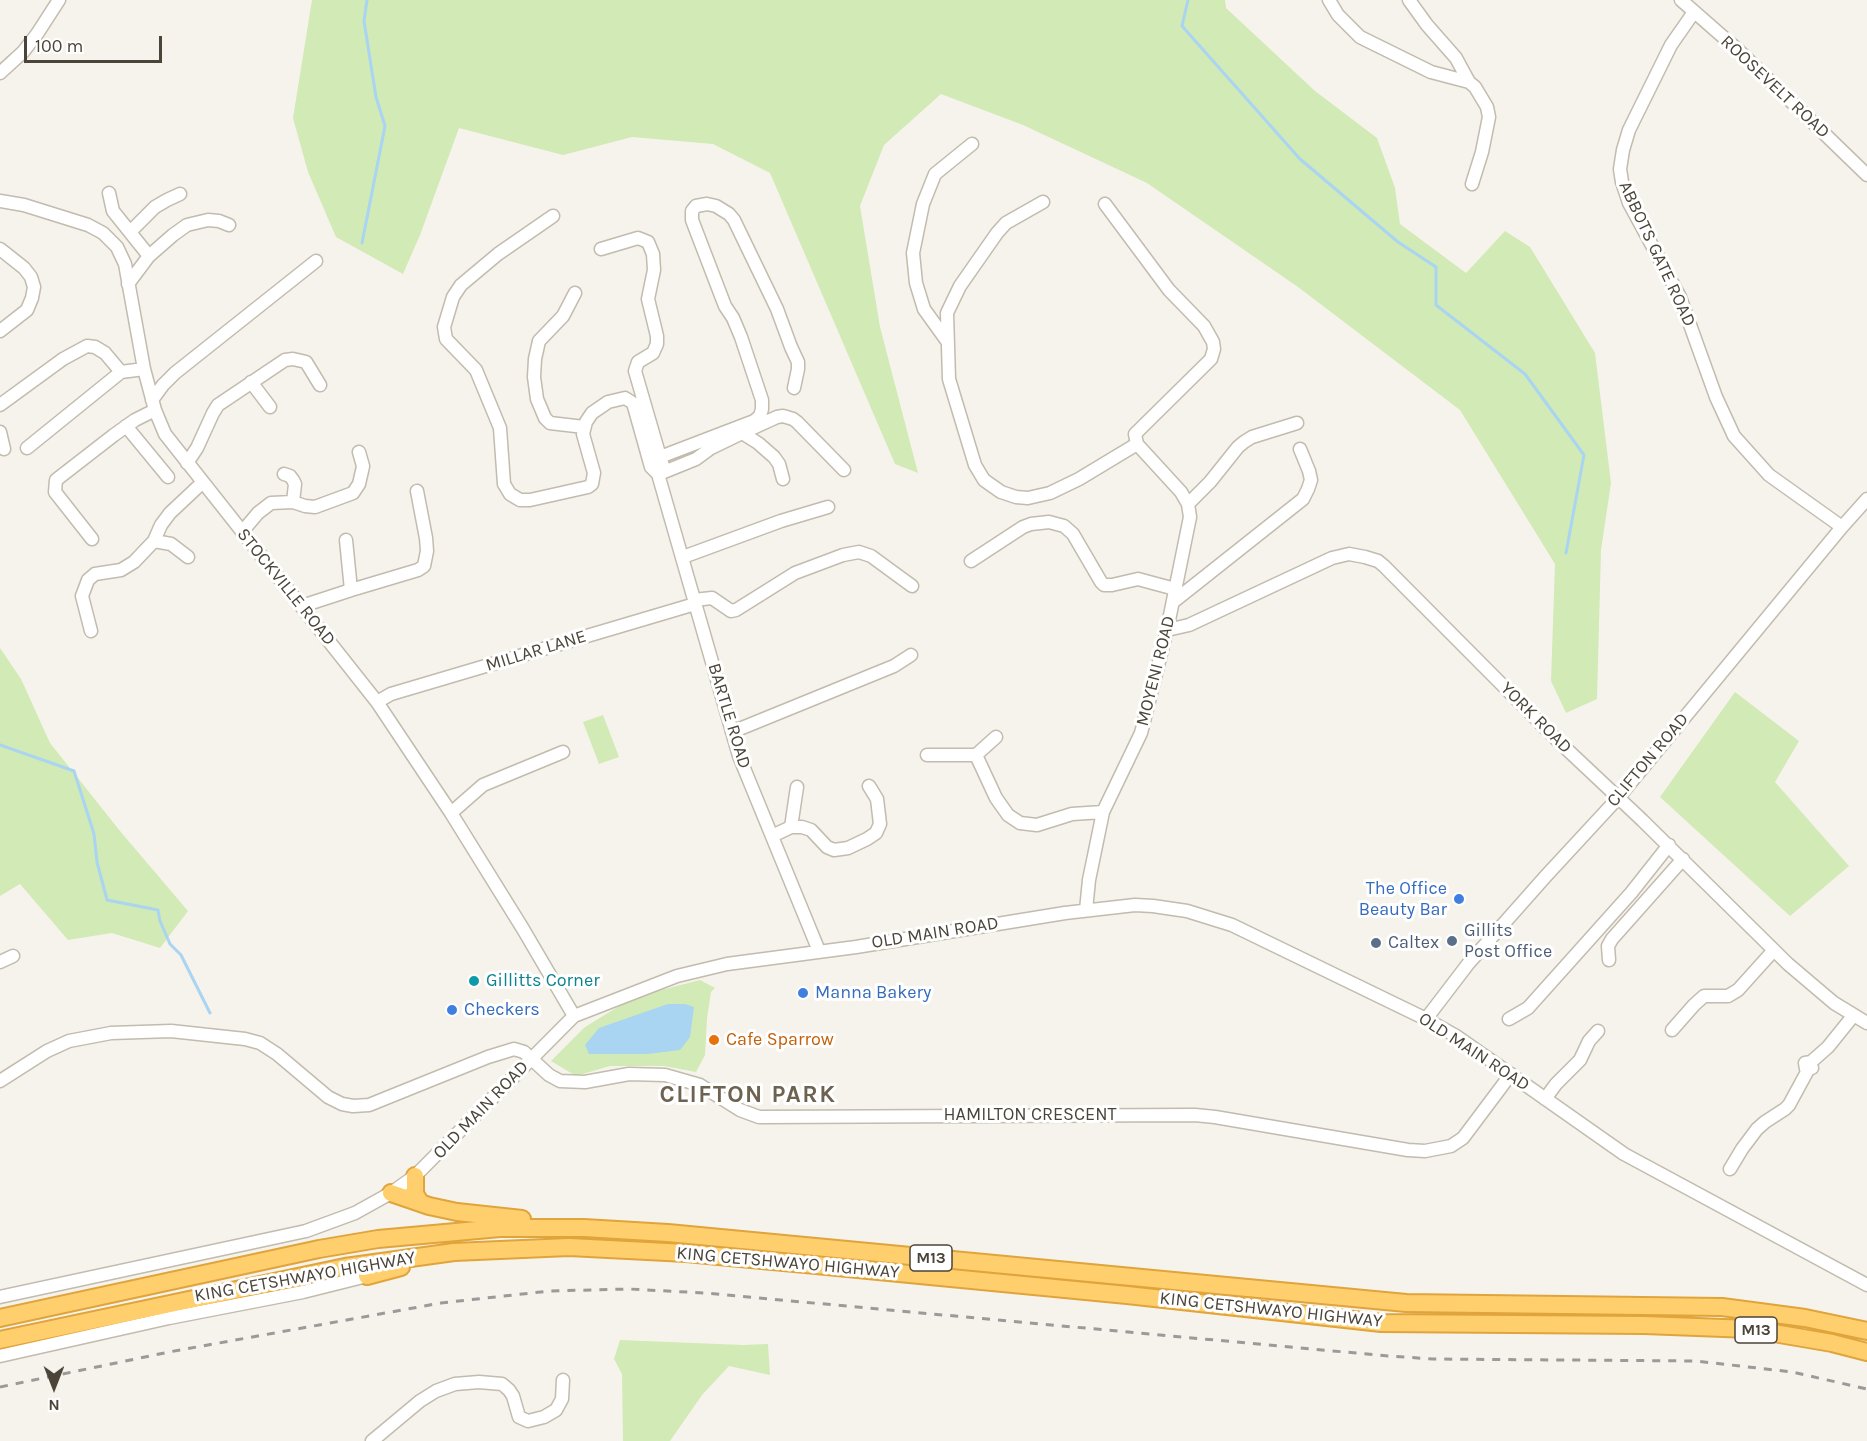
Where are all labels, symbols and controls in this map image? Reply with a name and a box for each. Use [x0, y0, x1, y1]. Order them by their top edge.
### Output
scale bar [27, 24, 165, 62]
street label: ROOSEVELT ROAD [1716, 31, 1834, 143]
text: 100 m [35, 35, 83, 57]
street label: ABBOTS GATE ROAD [1614, 178, 1700, 330]
street label: STOCKVILLE ROAD [232, 524, 340, 650]
street label: MOYENI ROAD [1132, 614, 1180, 728]
street label: MILLAR LANE [483, 625, 589, 677]
street label: BARTLE ROAD [703, 661, 755, 771]
street label: YORK ROAD [1496, 678, 1576, 758]
street label: CLIFTON ROAD [1602, 709, 1694, 811]
place label: The Office Beauty Bar [1359, 878, 1447, 920]
marker: The Office Beauty Bar [1452, 892, 1466, 906]
street label: OLD MAIN ROAD [870, 912, 1000, 954]
place label: Gillits Post Office [1464, 920, 1552, 962]
place label: Caltex [1388, 932, 1439, 954]
marker: Gillits Post Office [1445, 934, 1459, 948]
marker: Caltex [1369, 936, 1383, 950]
place label: Gillitts Corner [486, 970, 600, 992]
marker: Gillitts Corner [467, 974, 481, 988]
place label: Manna Bakery [815, 982, 931, 1004]
marker: Manna Bakery [796, 986, 810, 1000]
place label: Checkers [464, 999, 540, 1021]
marker: Checkers [445, 1003, 459, 1017]
street label: OLD MAIN ROAD [1414, 1008, 1534, 1096]
place label: Cafe Sparrow [726, 1029, 834, 1051]
marker: Cafe Sparrow [707, 1033, 721, 1047]
street label: OLD MAIN ROAD [429, 1056, 533, 1164]
district label: CLIFTON PARK [659, 1081, 837, 1109]
street label: HAMILTON CRESCENT [944, 1104, 1116, 1126]
street label: KING CETSHWAYO HIGHWAY [675, 1242, 901, 1284]
road number: M13 [910, 1245, 952, 1271]
street label: KING CETSHWAYO HIGHWAY [193, 1247, 417, 1307]
street label: KING CETSHWAYO HIGHWAY [1158, 1288, 1384, 1332]
road number: M13 [1735, 1317, 1777, 1343]
north arrow [24, 1357, 84, 1417]
text: N [48, 1396, 60, 1415]

